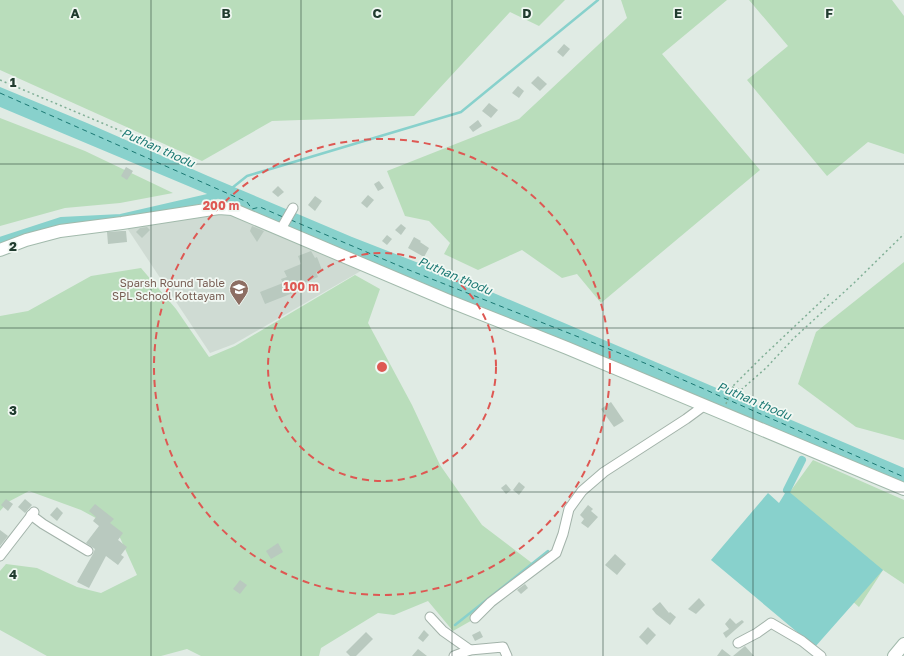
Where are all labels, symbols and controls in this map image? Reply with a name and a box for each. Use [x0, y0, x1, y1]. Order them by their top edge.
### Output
text: A [70, 5, 80, 21]
text: B [221, 5, 231, 21]
text: C [372, 5, 382, 21]
text: D [522, 5, 532, 21]
text: E [674, 5, 682, 21]
text: F [825, 5, 833, 21]
text: 1 [10, 74, 17, 90]
water label: Puthan thodu [119, 125, 198, 171]
text: 200 m [203, 198, 239, 213]
text: 2 [9, 238, 17, 254]
water label: Puthan thodu [416, 253, 495, 298]
place label: Sparsh Round Table SPL School Kottayam [112, 276, 225, 302]
school or university icon: Sparsh Round Table SPL School Kottayam [228, 278, 250, 306]
text: 100 m [283, 279, 319, 294]
centre of rings [375, 360, 389, 374]
water label: Puthan thodu [715, 378, 794, 423]
text: 3 [9, 402, 17, 418]
text: 4 [9, 566, 17, 582]

